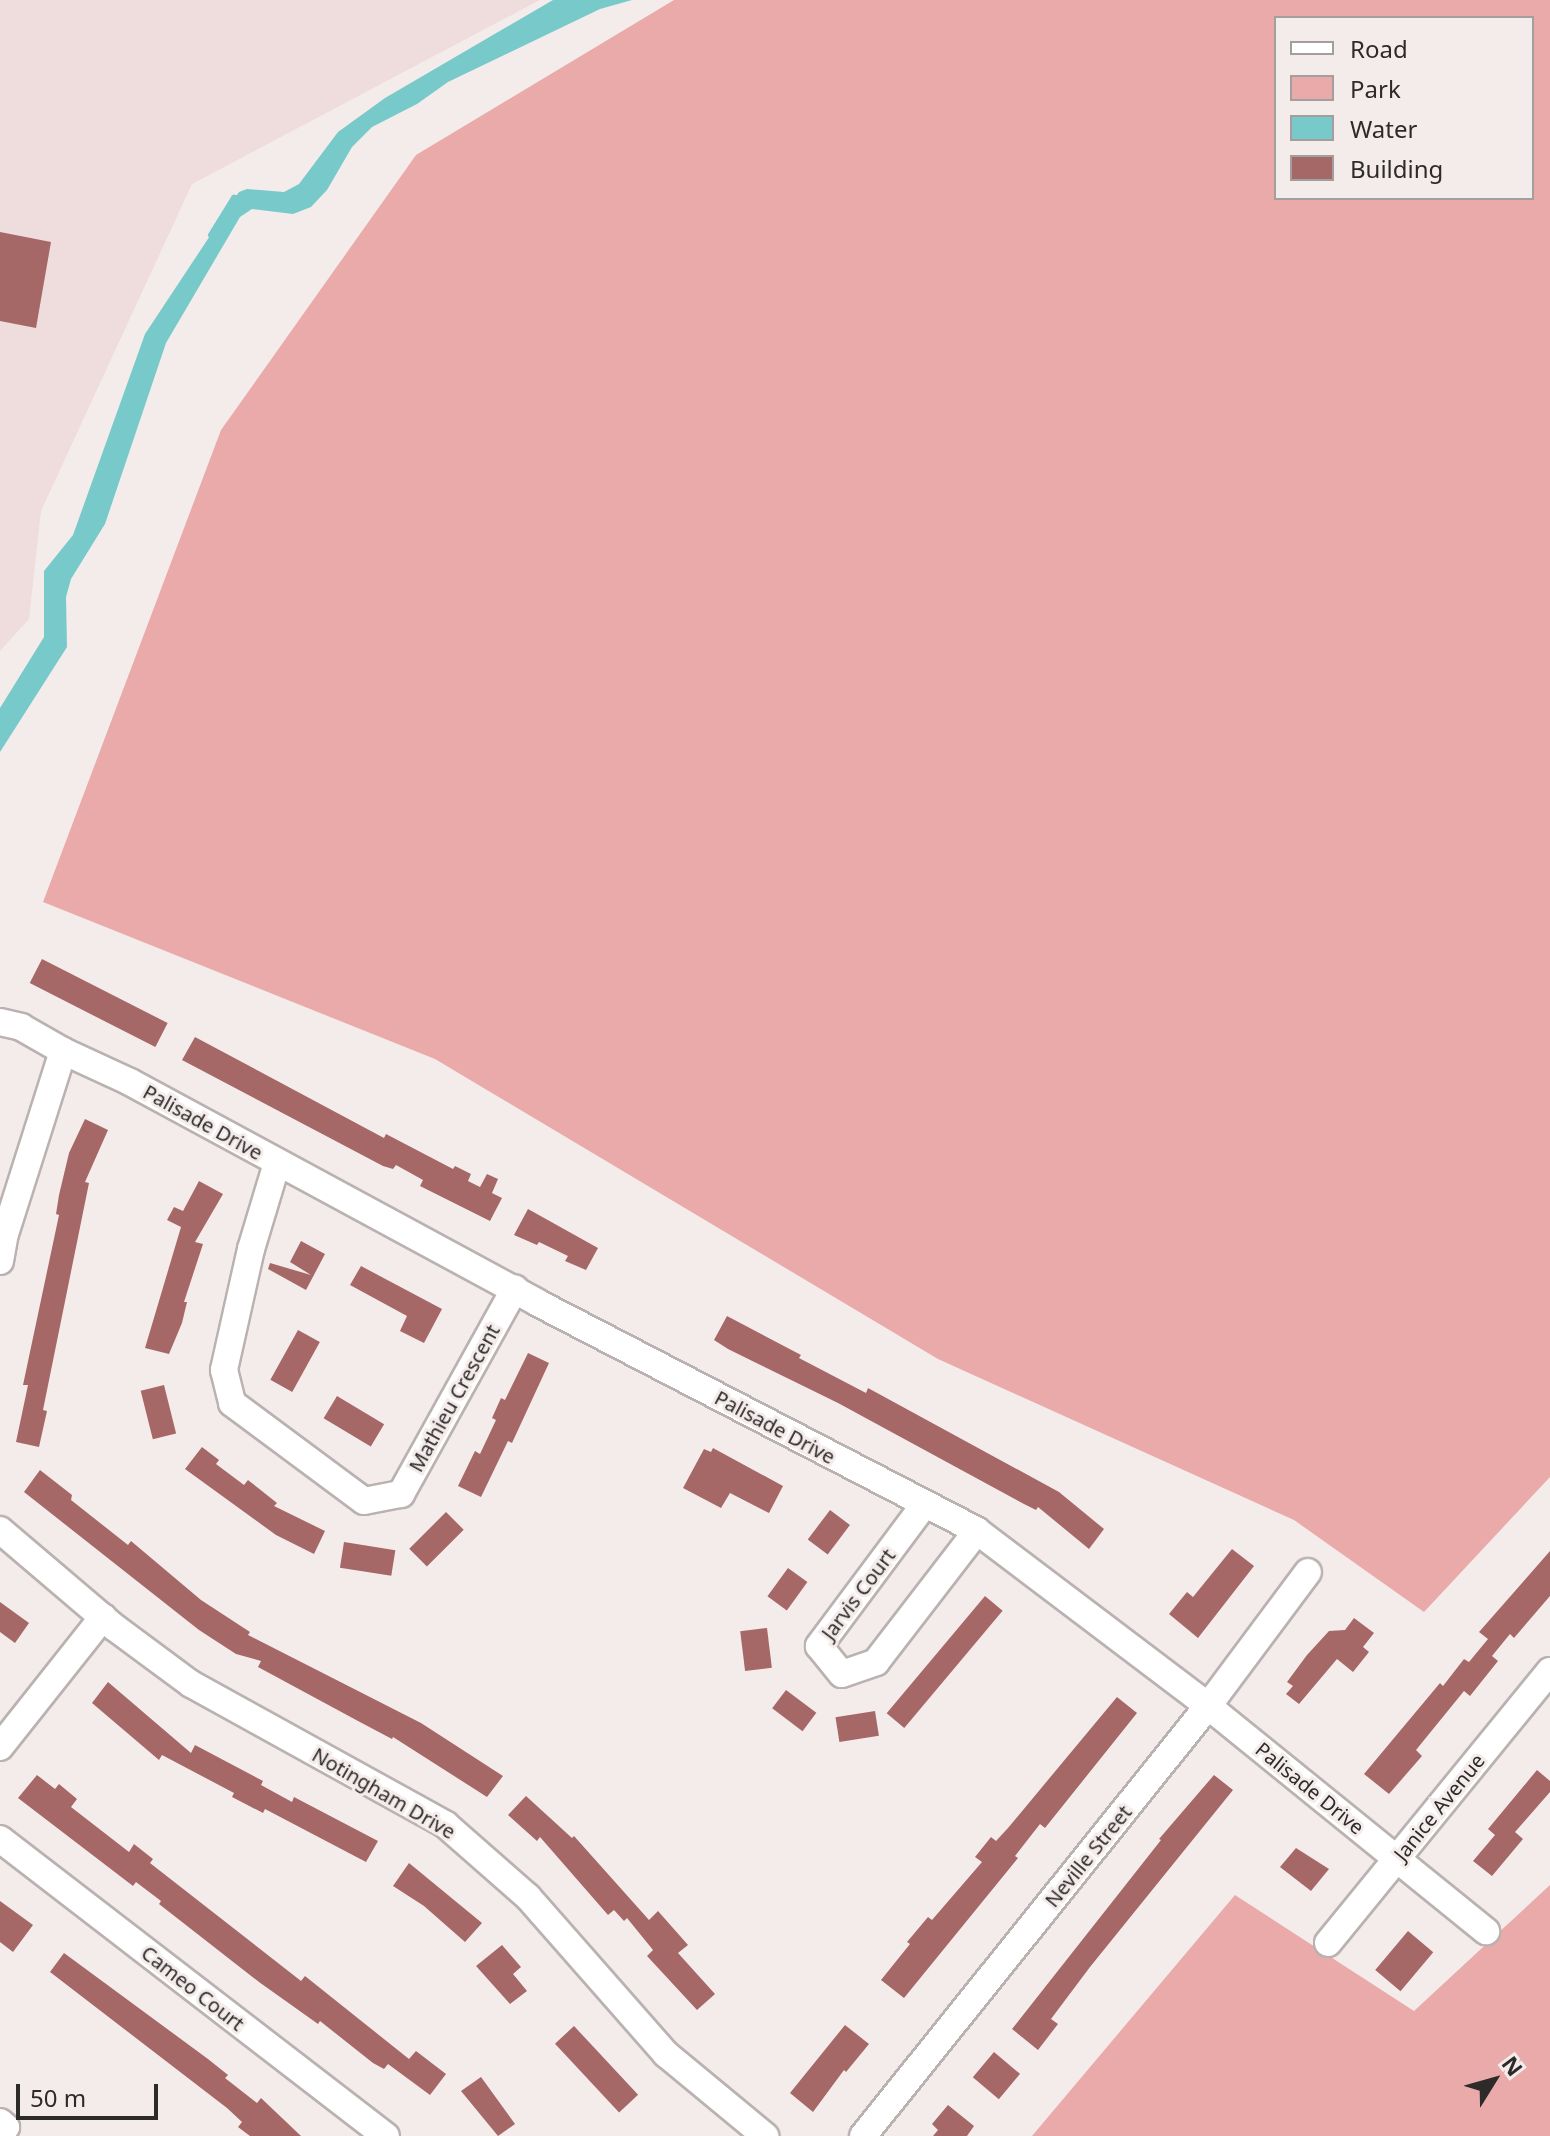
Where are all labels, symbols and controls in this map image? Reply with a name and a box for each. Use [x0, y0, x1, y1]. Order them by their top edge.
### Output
legend [1274, 16, 1534, 200]
text: Road [1350, 32, 1408, 65]
text: Park [1350, 72, 1401, 105]
text: Water [1350, 112, 1417, 145]
text: Building [1350, 152, 1443, 185]
street label: Palisade Drive [139, 1079, 267, 1165]
street label: Mathieu Crescent [404, 1320, 504, 1476]
street label: Palisade Drive [711, 1385, 839, 1469]
street label: Jarvis Court [816, 1544, 900, 1644]
street label: Palisade Drive [1251, 1737, 1369, 1839]
street label: Notingham Drive [308, 1742, 460, 1844]
street label: Janice Avenue [1389, 1749, 1489, 1865]
street label: Neville Street [1040, 1800, 1136, 1912]
street label: Cameo Court [137, 1940, 249, 2036]
north arrow [1454, 2040, 1534, 2120]
text: N [1496, 2049, 1531, 2082]
scale bar [20, 2068, 162, 2118]
text: 50 m [30, 2081, 86, 2114]

